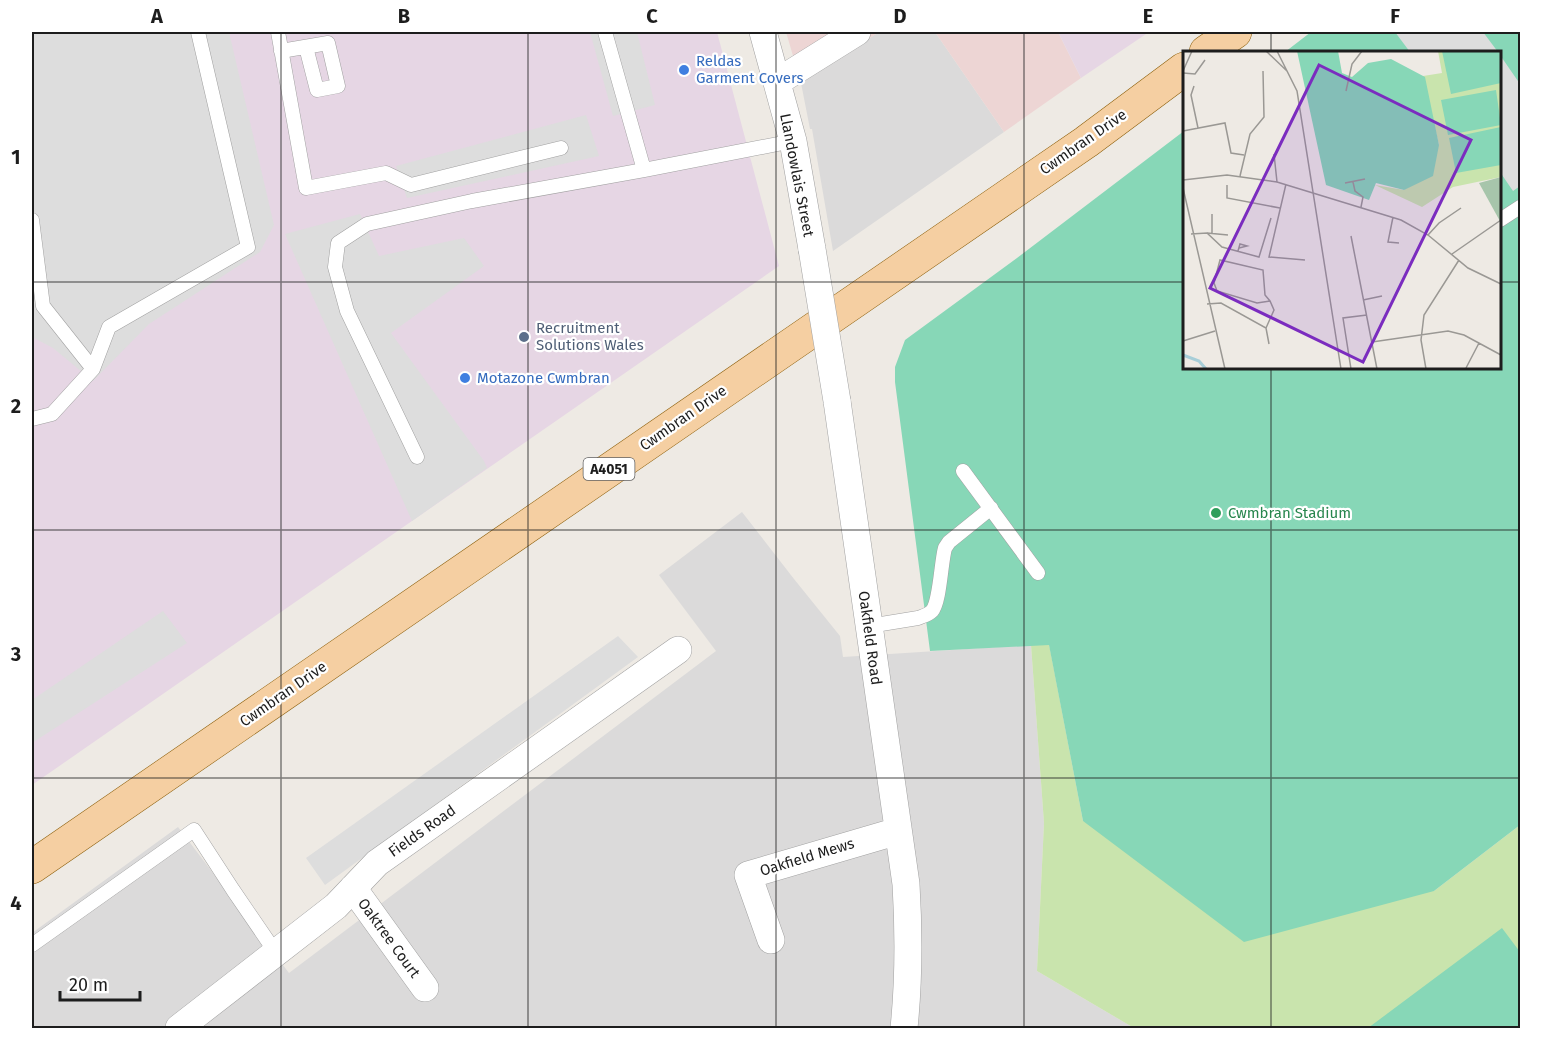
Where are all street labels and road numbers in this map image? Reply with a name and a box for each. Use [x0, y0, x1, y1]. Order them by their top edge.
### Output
street label: Cwmbran Drive [1036, 105, 1130, 179]
street label: Llandowlais Street [776, 112, 818, 239]
street label: Cwmbran Drive [636, 381, 730, 455]
road number: A4051 [584, 458, 634, 480]
street label: Oakfield Road [854, 590, 886, 686]
street label: Cwmbran Drive [236, 657, 330, 731]
street label: Fields Road [385, 801, 459, 861]
street label: Oakfield Mews [758, 834, 856, 880]
street label: Oaktree Court [354, 895, 424, 982]

